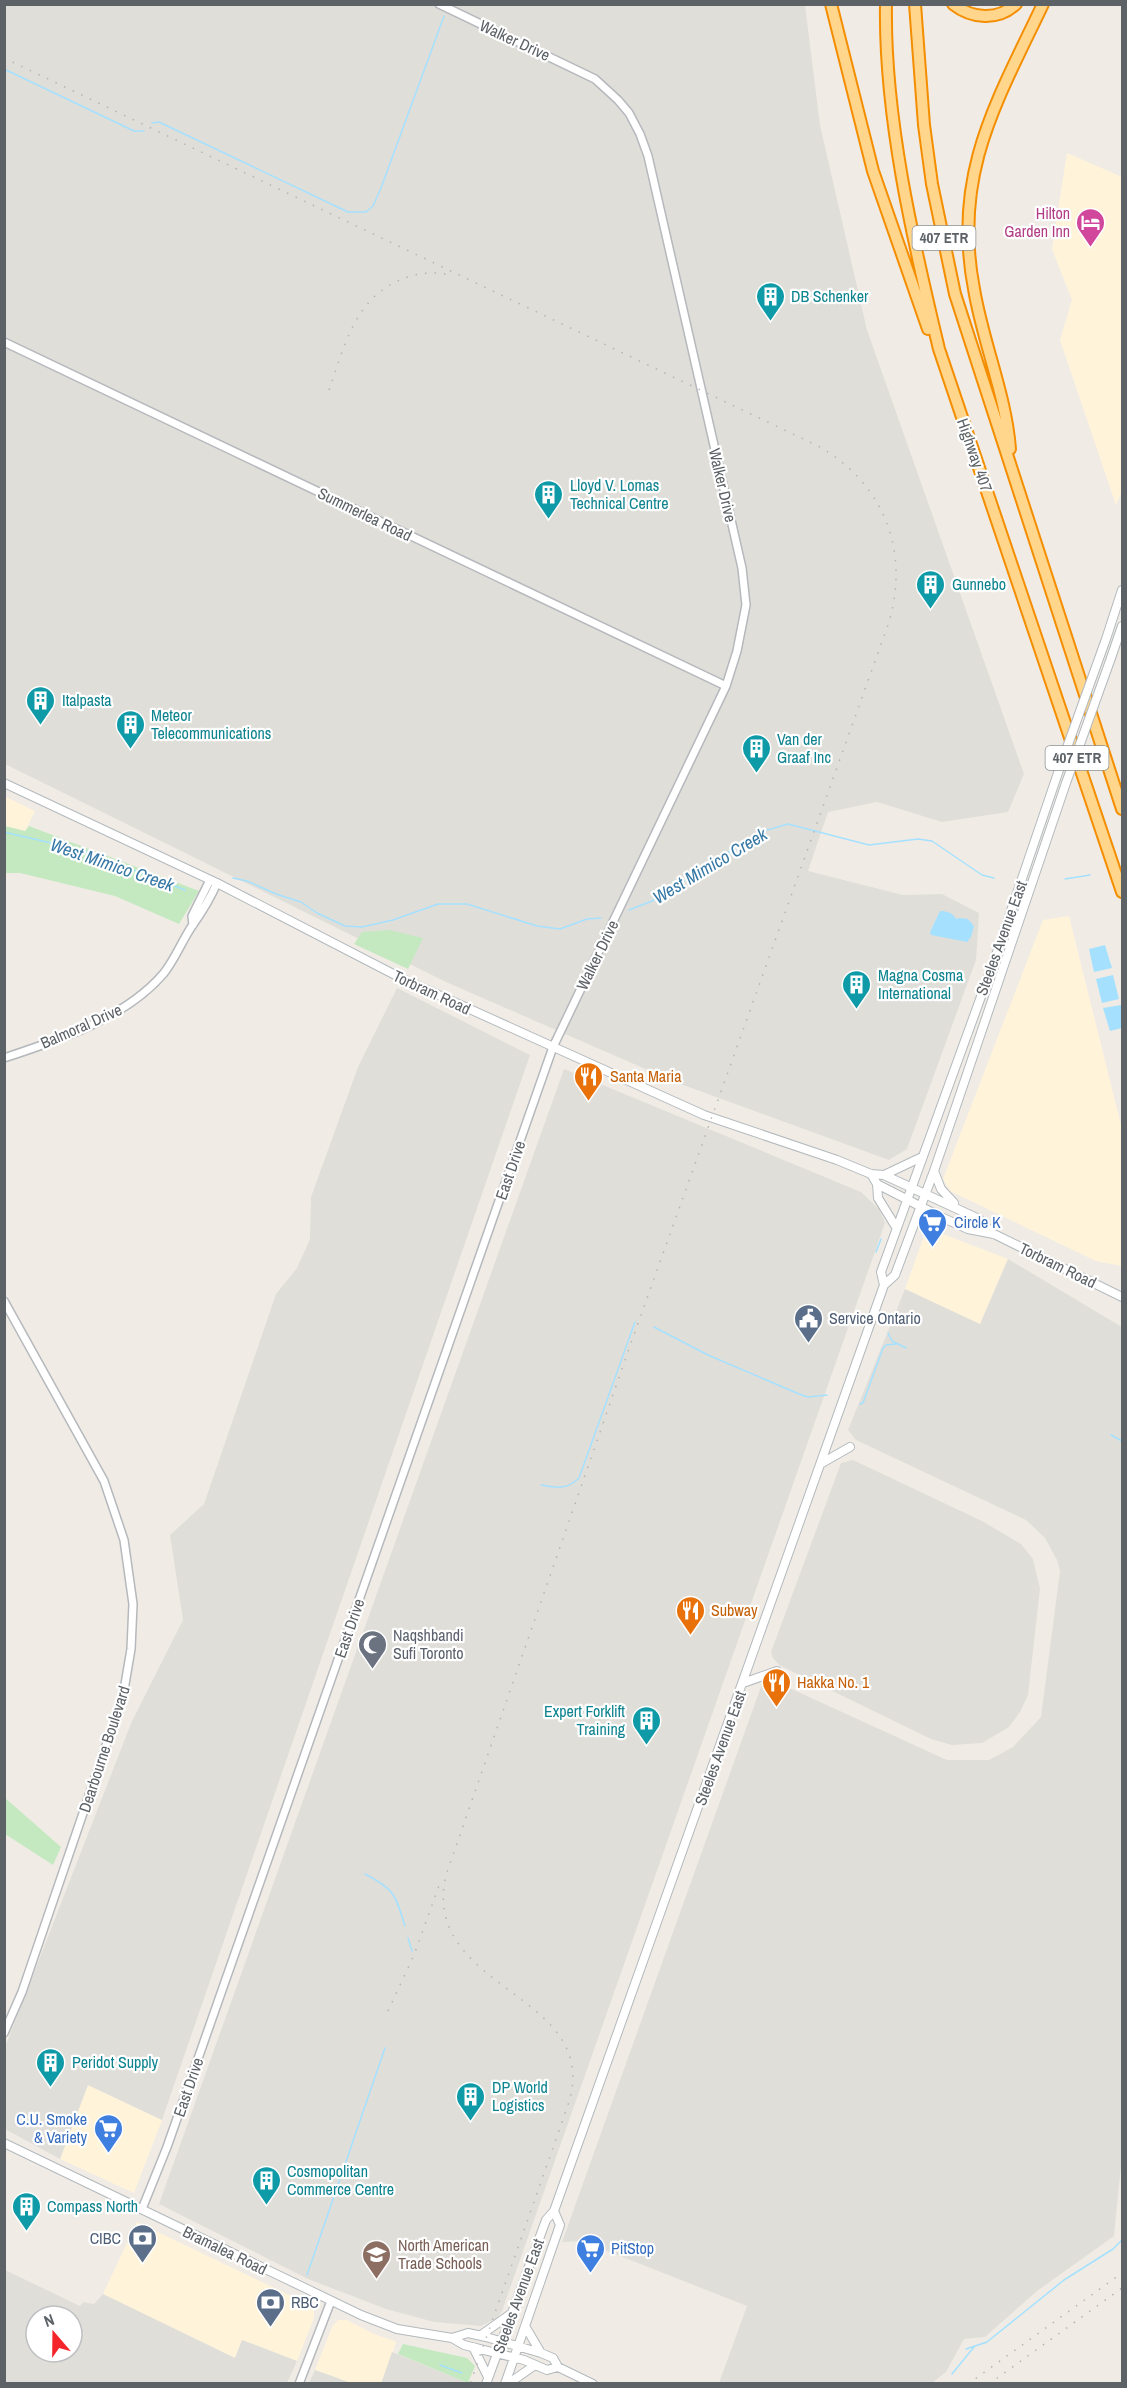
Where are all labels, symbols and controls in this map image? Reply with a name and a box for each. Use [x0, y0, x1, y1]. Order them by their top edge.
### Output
street label: Walker Drive [476, 14, 554, 66]
place label: Hilton Garden Inn [1004, 202, 1070, 242]
hotel icon: Hilton Garden Inn [1075, 206, 1107, 248]
road number: 407 ETR [912, 226, 976, 250]
building icon: DB Schenker [754, 280, 786, 322]
place label: DB Schenker [791, 285, 869, 307]
street label: Highway 407 [952, 415, 998, 495]
street label: Walker Drive [704, 446, 742, 524]
place label: Lloyd V. Lomas Technical Centre [570, 474, 668, 514]
building icon: Lloyd V. Lomas Technical Centre [533, 478, 565, 520]
street label: Summerlea Road [314, 482, 416, 546]
building icon: Gunnebo [915, 568, 947, 610]
place label: Gunnebo [952, 573, 1006, 595]
building icon: Italpasta [25, 684, 57, 726]
place label: Italpasta [62, 689, 112, 711]
place label: Meteor Telecommunications [151, 704, 271, 744]
building icon: Meteor Telecommunications [114, 708, 146, 750]
place label: Van der Graaf Inc [777, 728, 831, 768]
building icon: Van der Graaf Inc [740, 732, 772, 774]
road number: 407 ETR [1046, 746, 1108, 770]
water label: West Mimico Creek [648, 821, 772, 910]
water label: West Mimico Creek [47, 832, 178, 898]
street label: Steeles Avenue East [970, 877, 1032, 999]
street label: Walker Drive [571, 916, 623, 994]
street label: Torbram Road [390, 964, 474, 1020]
place label: Magna Cosma International [878, 964, 964, 1004]
building icon: Magna Cosma International [841, 968, 873, 1010]
street label: Balmoral Drive [37, 998, 125, 1054]
restaurant icon: Santa Maria [573, 1060, 605, 1102]
place label: Santa Maria [610, 1065, 682, 1087]
street label: East Drive [490, 1137, 530, 1203]
supermarket icon: Circle K [917, 1206, 949, 1248]
place label: Circle K [954, 1211, 1001, 1233]
street label: Torbram Road [1016, 1237, 1100, 1293]
public building icon: Service Ontario [792, 1302, 824, 1344]
place label: Service Ontario [829, 1307, 921, 1329]
restaurant icon: Subway [674, 1594, 706, 1636]
street label: East Drive [329, 1595, 369, 1661]
place label: Subway [711, 1599, 758, 1621]
place label: Naqshbandi Sufi Toronto [393, 1624, 464, 1664]
mosque icon: Naqshbandi Sufi Toronto [356, 1628, 388, 1670]
restaurant icon: Hakka No. 1 [760, 1666, 792, 1708]
place label: Hakka No. 1 [797, 1671, 870, 1693]
street label: Dearbourne Boulevard [73, 1683, 135, 1815]
street label: Steeles Avenue East [689, 1687, 751, 1809]
place label: Expert Forklift Training [544, 1700, 626, 1740]
building icon: Expert Forklift Training [630, 1704, 662, 1746]
building icon: Peridot Supply [35, 2046, 67, 2088]
place label: Peridot Supply [72, 2051, 159, 2073]
street label: East Drive [168, 2054, 208, 2120]
place label: DP World Logistics [492, 2076, 548, 2116]
building icon: DP World Logistics [455, 2080, 487, 2122]
place label: C.U. Smoke & Variety [16, 2108, 87, 2148]
supermarket icon: C.U. Smoke & Variety [92, 2112, 124, 2154]
place label: Cosmopolitan Commerce Centre [287, 2160, 394, 2200]
building icon: Cosmopolitan Commerce Centre [250, 2164, 282, 2206]
building icon: Compass North [10, 2190, 42, 2232]
place label: Compass North [47, 2195, 138, 2217]
street label: Bramalea Road [179, 2220, 271, 2280]
bank icon: CIBC [126, 2222, 158, 2264]
place label: CIBC [90, 2227, 121, 2249]
supermarket icon: PitStop [574, 2232, 606, 2274]
place label: North American Trade Schools [398, 2234, 489, 2274]
street label: Steeles Avenue East [487, 2235, 549, 2357]
place label: PitStop [611, 2237, 654, 2259]
school or university icon: North American Trade Schools [361, 2238, 393, 2280]
bank icon: RBC [254, 2286, 286, 2328]
place label: RBC [291, 2291, 319, 2313]
north arrow [24, 2304, 84, 2364]
text: N [41, 2308, 57, 2332]

